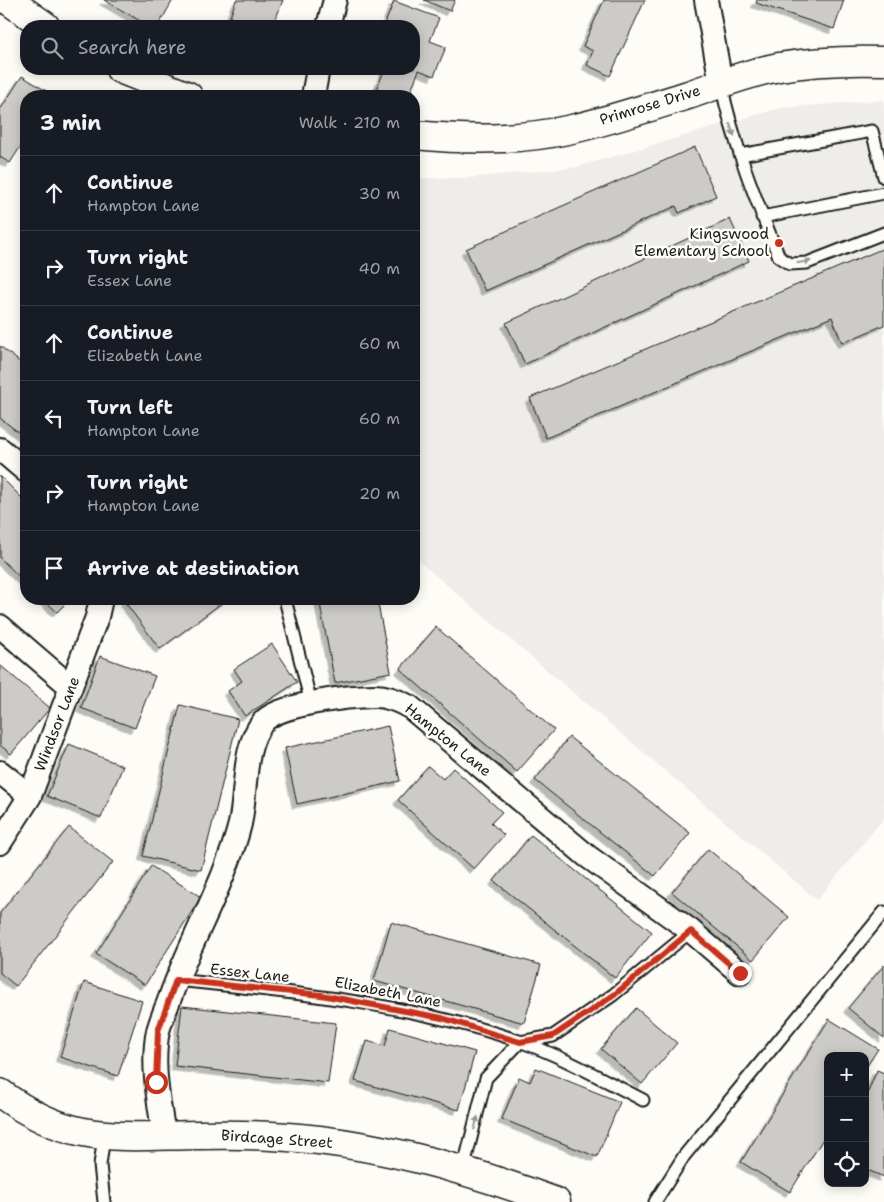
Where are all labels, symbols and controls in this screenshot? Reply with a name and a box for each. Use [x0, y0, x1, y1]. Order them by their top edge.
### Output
search box [20, 20, 420, 75]
icon: search [38, 34, 66, 62]
text: Search here [78, 35, 187, 60]
street label: Primrose Drive [597, 80, 703, 130]
text: 3 min [40, 109, 101, 137]
text: Walk · 210 m [299, 112, 400, 133]
one-way arrow [728, 123, 736, 138]
text: Continue [87, 170, 173, 195]
icon: ahead [40, 179, 68, 207]
text: 30 m [359, 183, 400, 204]
text: Hampton Lane [87, 195, 200, 216]
place label: Kingswood Elementary School [634, 224, 769, 261]
marker: Kingswood Elementary School [773, 237, 785, 249]
text: Turn right [87, 245, 188, 270]
icon: right [40, 254, 68, 282]
text: 40 m [358, 258, 400, 279]
one-way arrow [796, 258, 812, 266]
text: Essex Lane [87, 270, 172, 291]
text: Continue [87, 320, 173, 345]
icon: ahead [40, 329, 68, 357]
text: 60 m [359, 333, 400, 354]
text: Elizabeth Lane [87, 345, 202, 366]
text: Turn left [87, 395, 173, 420]
icon: left [40, 404, 68, 432]
text: 60 m [359, 408, 400, 429]
text: Hampton Lane [87, 420, 200, 441]
text: Turn right [87, 470, 188, 495]
icon: right [40, 479, 68, 507]
text: 20 m [359, 483, 400, 504]
text: Hampton Lane [87, 495, 200, 516]
icon: arrive [40, 554, 68, 582]
text: Arrive at destination [87, 556, 299, 581]
street label: Windsor Lane [30, 674, 84, 774]
street label: Hampton Lane [401, 699, 495, 781]
street label: Essex Lane [209, 959, 291, 987]
route end [729, 962, 752, 985]
street label: Elizabeth Lane [333, 972, 443, 1012]
map controls [824, 1052, 869, 1187]
button: + [824, 1052, 869, 1097]
route start [145, 1071, 168, 1094]
button: − [824, 1097, 869, 1142]
one-way arrow [472, 1115, 480, 1130]
street label: Birdcage Street [220, 1125, 334, 1153]
button: locate [824, 1142, 869, 1187]

